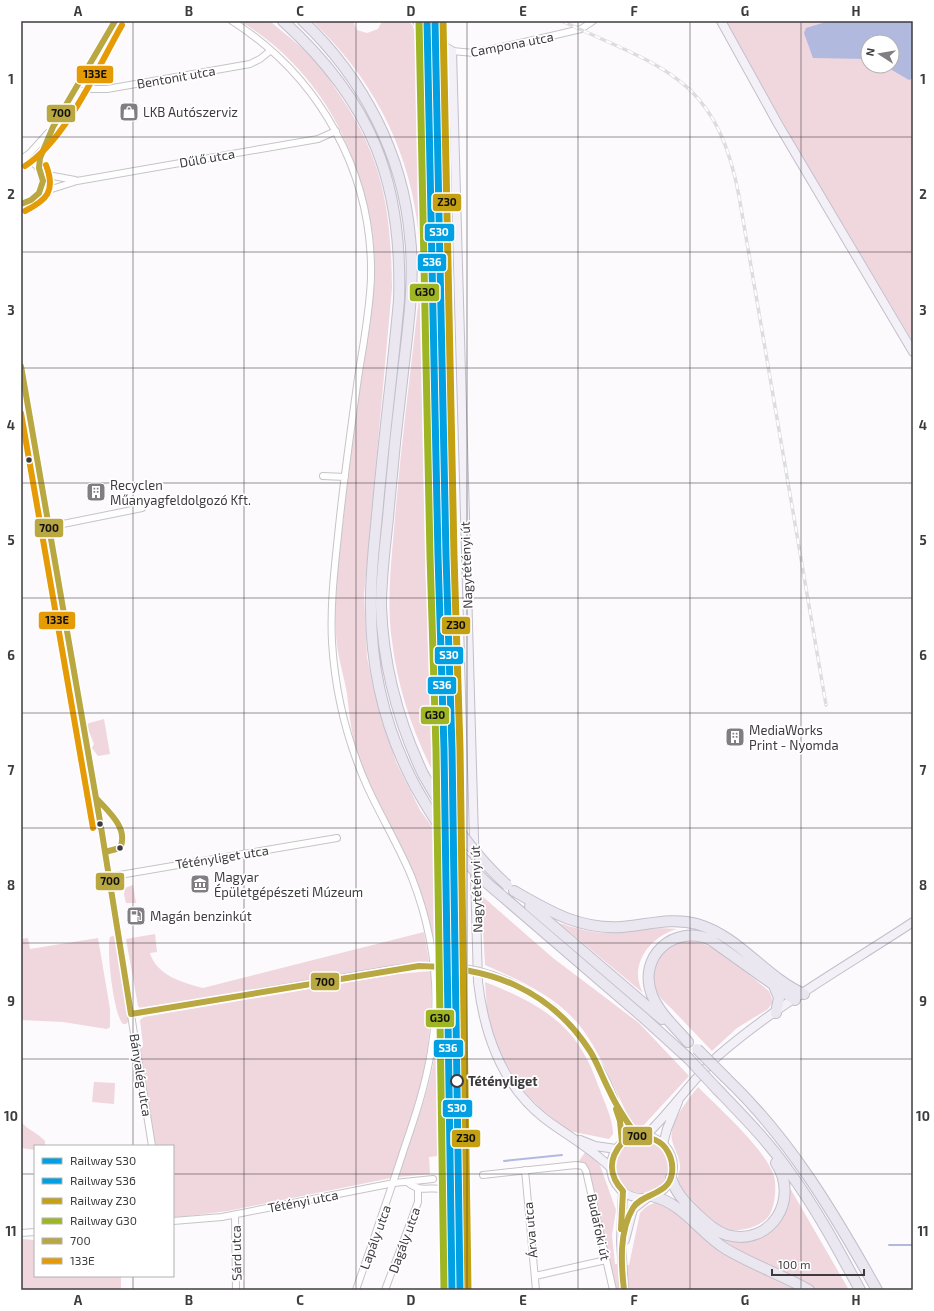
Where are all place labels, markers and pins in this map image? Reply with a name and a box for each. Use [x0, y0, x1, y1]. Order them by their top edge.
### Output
shop icon: LKB Autószerviz [118, 101, 140, 123]
place label: LKB Autószerviz [143, 104, 238, 120]
unlabelled marker [24, 455, 34, 465]
place label: Recyclen Műanyagfeldolgozó Kft. [110, 477, 251, 508]
building icon: Recyclen Műanyagfeldolgozó Kft. [85, 481, 107, 503]
place label: MediaWorks Print - Nyomda [749, 722, 839, 753]
building icon: MediaWorks Print - Nyomda [724, 726, 746, 748]
unlabelled marker [95, 819, 105, 829]
unlabelled marker [115, 843, 125, 853]
place label: Magyar Épületgépészeti Múzeum [214, 869, 363, 900]
museum icon: Magyar Épületgépészeti Múzeum [189, 873, 211, 895]
fuel station icon: Magán benzinkút [125, 905, 147, 927]
place label: Magán benzinkút [150, 908, 252, 924]
place label: Tétényliget [468, 1073, 538, 1089]
marker: Tétényliget [450, 1074, 464, 1088]

